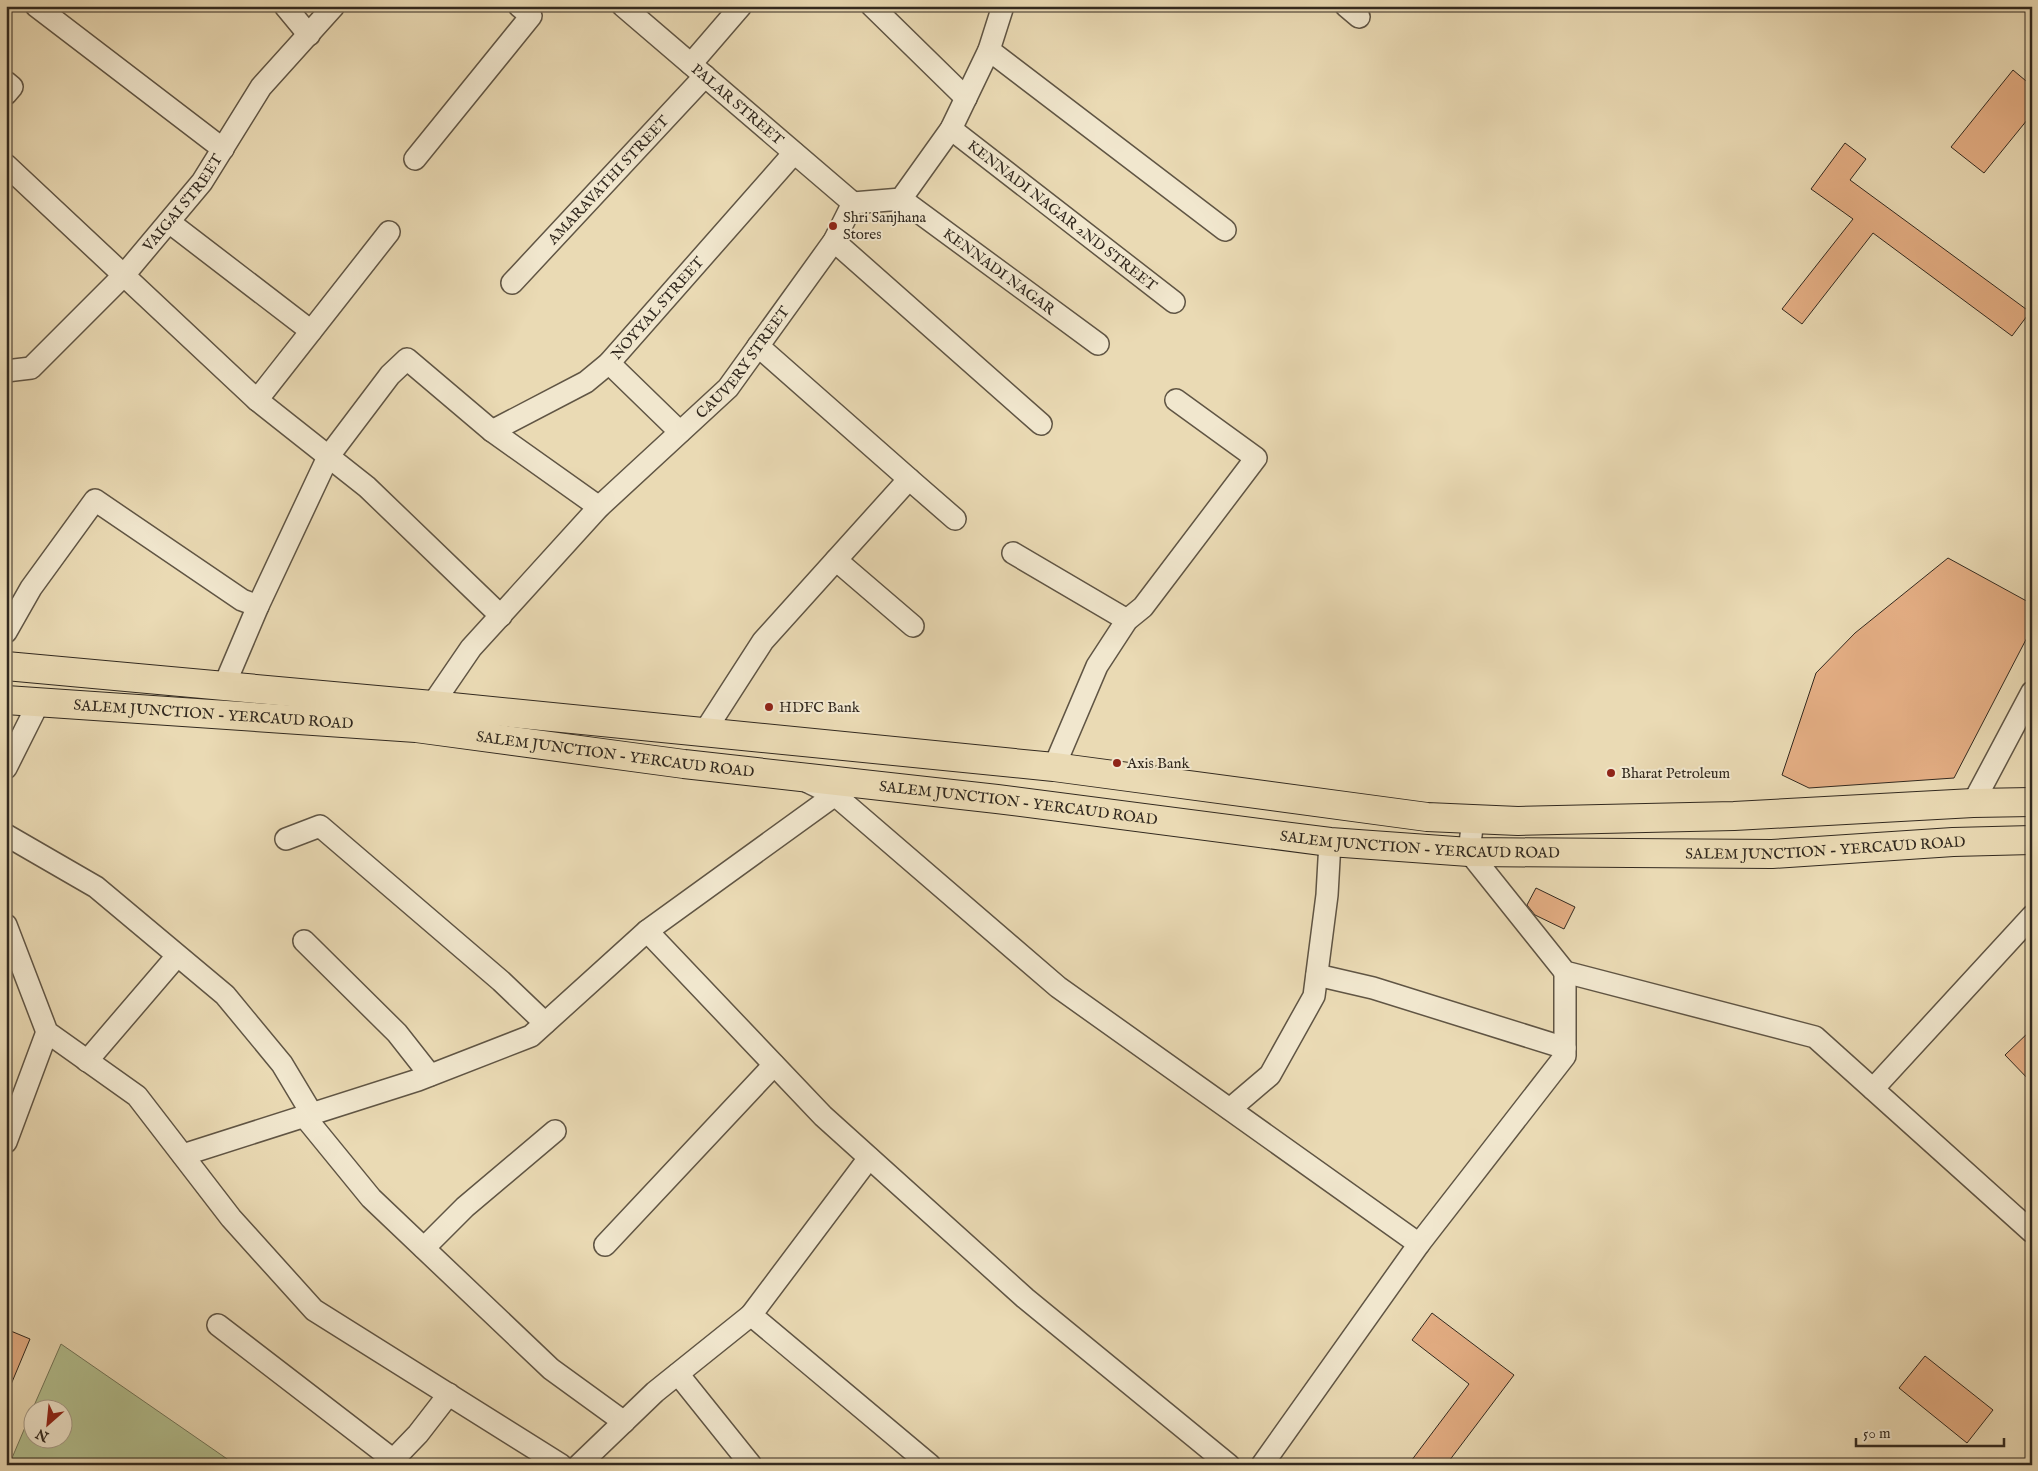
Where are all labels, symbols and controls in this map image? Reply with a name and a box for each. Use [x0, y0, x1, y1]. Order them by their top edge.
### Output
street label: PALAR STREET [687, 60, 787, 149]
street label: AMARAVATHI STREET [543, 112, 673, 249]
street label: KENNADI NAGAR 2ND STREET [964, 137, 1160, 295]
street label: VAIGAI STREET [138, 151, 227, 256]
place label: Shri Sanjhana Stores [843, 208, 927, 244]
marker: Shri Sanjhana Stores [827, 220, 839, 232]
street label: KENNADI NAGAR [940, 224, 1060, 318]
street label: NOYYAL STREET [607, 253, 708, 364]
street label: CAUVERY STREET [692, 303, 794, 423]
street label: SALEM JUNCTION - YERCAUD ROAD [73, 696, 354, 734]
place label: HDFC Bank [779, 698, 861, 717]
marker: HDFC Bank [763, 701, 775, 713]
street label: SALEM JUNCTION - YERCAUD ROAD [475, 727, 755, 782]
place label: Axis Bank [1126, 754, 1190, 773]
marker: Axis Bank [1111, 757, 1123, 769]
place label: Bharat Petroleum [1621, 764, 1731, 783]
marker: Bharat Petroleum [1605, 767, 1617, 779]
street label: SALEM JUNCTION - YERCAUD ROAD [878, 777, 1159, 830]
street label: SALEM JUNCTION - YERCAUD ROAD [1279, 827, 1560, 863]
street label: SALEM JUNCTION - YERCAUD ROAD [1685, 833, 1966, 864]
north arrow [22, 1398, 72, 1448]
scale bar [1856, 1416, 2003, 1448]
text: N [33, 1424, 53, 1446]
text: 50 m [1863, 1424, 1891, 1443]

